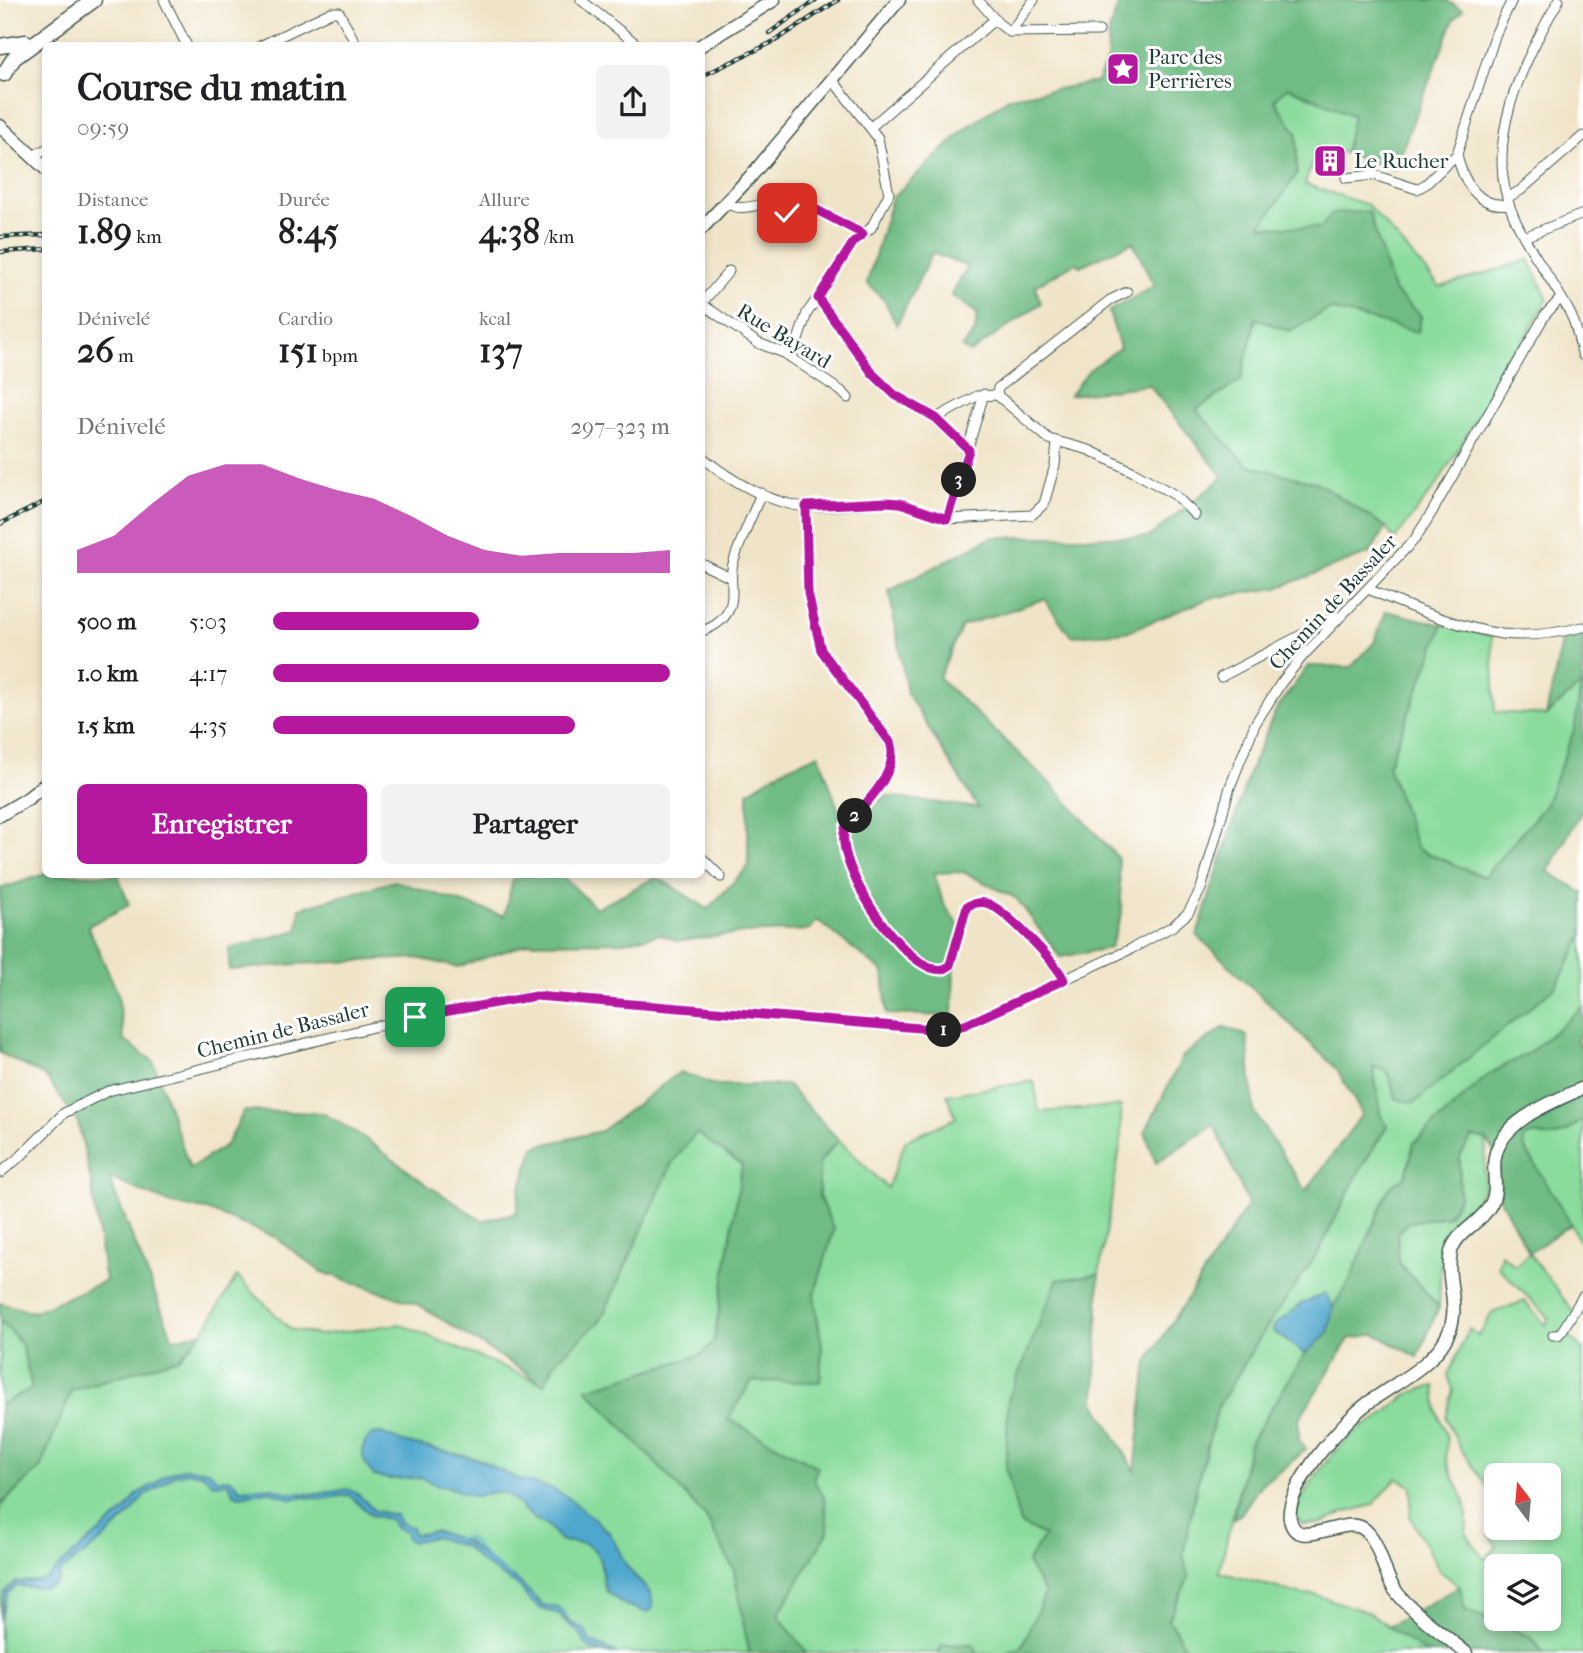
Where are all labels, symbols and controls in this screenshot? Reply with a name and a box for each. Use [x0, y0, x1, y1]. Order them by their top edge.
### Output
place label: Parc des Perrières [1148, 45, 1232, 93]
place icon: Parc des Perrières [1104, 50, 1142, 88]
text: Course du matin [77, 65, 346, 110]
button: share [596, 65, 670, 139]
text: 09:59 [77, 114, 129, 141]
building icon: Le Rucher [1311, 142, 1349, 180]
place label: Le Rucher [1354, 149, 1449, 173]
pin [757, 183, 817, 243]
text: Distance [77, 189, 148, 211]
text: Durée [278, 189, 330, 211]
text: Allure [479, 189, 530, 211]
icon: check [768, 194, 806, 232]
text: 1.89 [77, 211, 132, 252]
text: 8:45 [278, 211, 339, 252]
text: 4:38 [479, 211, 540, 252]
text: km [132, 226, 162, 248]
text: /km [540, 226, 574, 248]
street label: Rue Bayard [733, 299, 836, 374]
text: Dénivelé [77, 308, 150, 330]
text: Cardio [278, 308, 333, 330]
text: kcal [479, 308, 511, 330]
text: 26 [77, 330, 114, 371]
text: 151 [278, 330, 318, 371]
text: 137 [479, 330, 523, 371]
text: m [114, 345, 134, 367]
text: bpm [318, 345, 358, 367]
text: Dénivelé [77, 413, 166, 440]
text: 297–323 m [570, 413, 670, 440]
pin: 3 [942, 462, 976, 498]
text: 3 [955, 468, 962, 490]
street label: Chemin de Bassaler [1264, 529, 1402, 675]
text: 500 m [77, 608, 136, 635]
text: 5:03 [189, 608, 227, 635]
text: 1.0 km [77, 660, 138, 687]
text: 4:17 [189, 660, 227, 687]
text: 1.5 km [77, 712, 135, 739]
text: 4:35 [189, 712, 228, 739]
button: Enregistrer [77, 784, 367, 864]
button: Partager [381, 784, 670, 864]
pin: 2 [838, 798, 872, 834]
text: 2 [850, 804, 859, 826]
pin [385, 987, 445, 1047]
street label: Chemin de Bassaler [194, 997, 372, 1063]
icon: arrive [396, 998, 434, 1036]
pin: 1 [926, 1012, 962, 1048]
text: 1 [940, 1018, 947, 1040]
north arrow [1484, 1463, 1561, 1540]
map controls [1484, 1463, 1561, 1631]
button: layers [1484, 1554, 1561, 1631]

